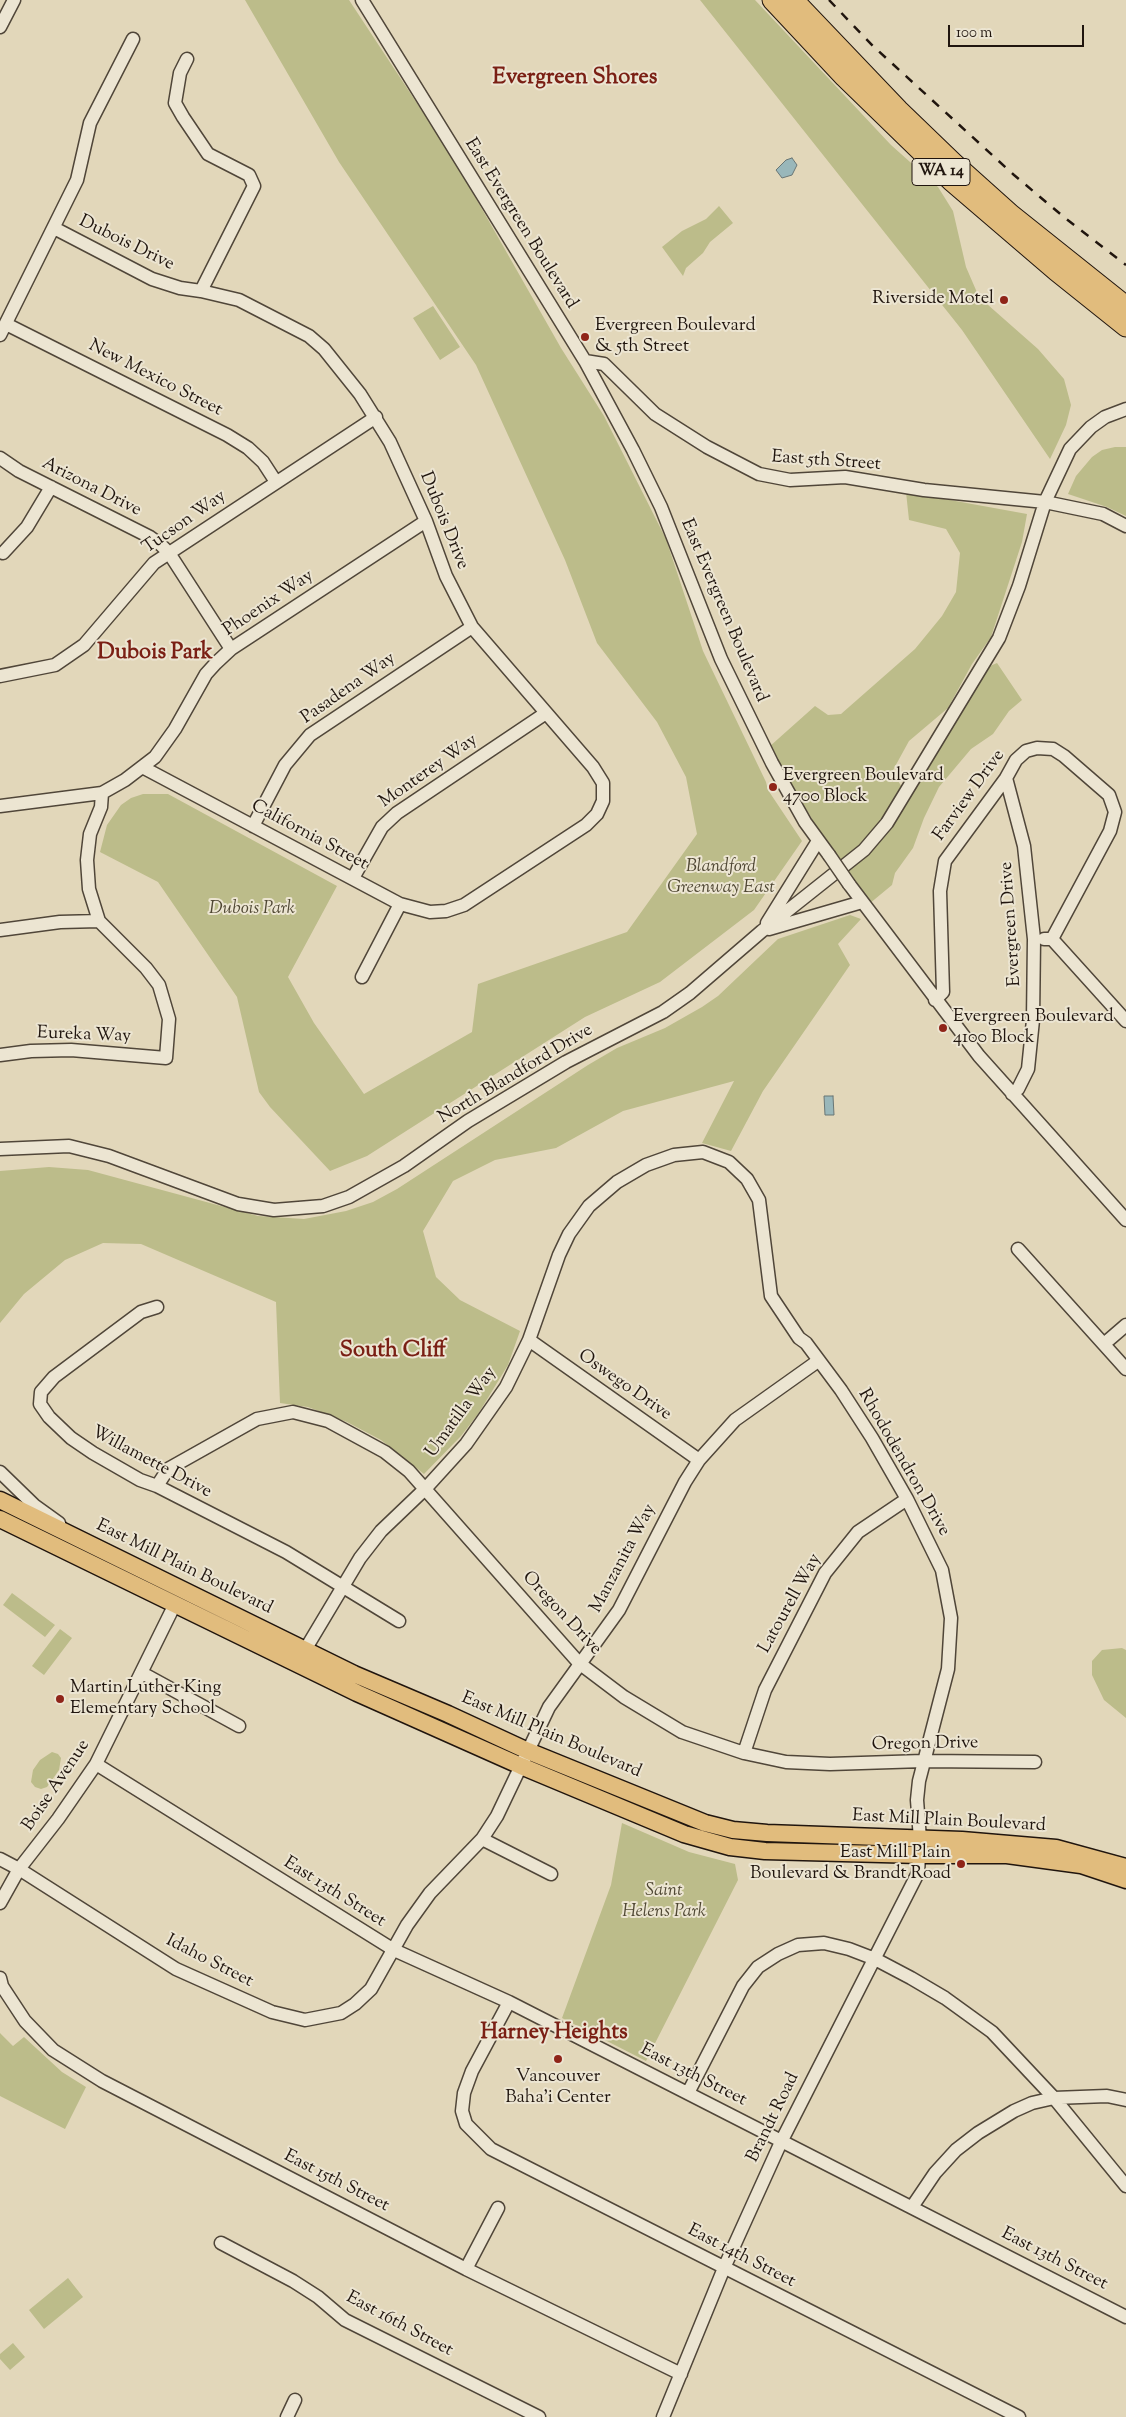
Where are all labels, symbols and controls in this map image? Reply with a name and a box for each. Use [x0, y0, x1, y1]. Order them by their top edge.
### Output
scale bar [951, 15, 1087, 47]
text: 100 m [956, 23, 992, 44]
district label: Evergreen Shores [493, 66, 657, 92]
street label: East Evergreen Boulevard [459, 135, 581, 313]
road number: WA 14 [912, 158, 970, 186]
street label: Dubois Drive [75, 212, 177, 276]
place label: Riverside Motel [872, 289, 994, 311]
marker: Riverside Motel [998, 294, 1010, 306]
place label: Evergreen Boulevard & 5th Street [595, 316, 756, 358]
marker: Evergreen Boulevard & 5th Street [579, 331, 591, 343]
street label: New Mexico Street [85, 336, 225, 422]
street label: East 5th Street [771, 447, 881, 477]
street label: Arizona Drive [38, 454, 144, 522]
street label: Dubois Drive [414, 469, 472, 573]
street label: Tucson Way [139, 486, 231, 560]
street label: East Evergreen Boulevard [675, 516, 771, 706]
street label: Phoenix Way [220, 566, 318, 642]
district label: Dubois Park [97, 641, 213, 667]
street label: Pasadena Way [298, 648, 400, 730]
street label: Monterey Way [376, 730, 482, 814]
street label: Farview Drive [930, 746, 1010, 846]
place label: Evergreen Boulevard 4700 Block [783, 766, 944, 809]
marker: Evergreen Boulevard 4700 Block [767, 781, 779, 793]
street label: California Street [247, 796, 371, 876]
park label: Blandford Greenway East [667, 857, 775, 900]
street label: Evergreen Drive [997, 861, 1027, 987]
park label: Dubois Park [209, 899, 295, 921]
place label: Evergreen Boulevard 4100 Block [953, 1007, 1114, 1050]
street label: North Blandford Drive [435, 1020, 597, 1130]
marker: Evergreen Boulevard 4100 Block [937, 1022, 949, 1034]
street label: Eureka Way [37, 1024, 131, 1048]
district label: South Cliff [340, 1339, 446, 1365]
street label: Oswego Drive [573, 1346, 675, 1426]
street label: Umatilla Way [422, 1363, 502, 1463]
street label: Rhododendron Drive [852, 1386, 954, 1540]
street label: Willamette Drive [87, 1422, 215, 1504]
street label: Manzanita Way [586, 1501, 662, 1617]
street label: East Mill Plain Boulevard [92, 1516, 276, 1620]
street label: Latourell Way [755, 1551, 827, 1657]
street label: Oregon Drive [517, 1568, 605, 1660]
place label: Martin Luther King Elementary School [70, 1678, 221, 1720]
street label: East Mill Plain Boulevard [458, 1688, 644, 1784]
marker: Martin Luther King Elementary School [54, 1693, 66, 1705]
street label: Oregon Drive [871, 1733, 979, 1757]
street label: Boise Avenue [18, 1736, 96, 1836]
street label: East Mill Plain Boulevard [852, 1806, 1046, 1838]
place label: East Mill Plain Boulevard & Brandt Road [750, 1843, 951, 1886]
street label: East 13th Street [279, 1853, 389, 1933]
marker: East Mill Plain Boulevard & Brandt Road [955, 1858, 967, 1870]
park label: Saint Helens Park [622, 1881, 706, 1924]
street label: Idaho Street [162, 1931, 256, 1993]
district label: Harney Heights [480, 2021, 628, 2047]
street label: East 13th Street [636, 2040, 750, 2112]
marker: Vancouver Baha'i Center [552, 2053, 564, 2065]
place label: Vancouver Baha'i Center [505, 2067, 611, 2110]
street label: Brandt Road [743, 2070, 805, 2166]
street label: East 15th Street [280, 2146, 392, 2218]
street label: East 14th Street [683, 2221, 799, 2293]
street label: East 13th Street [997, 2224, 1111, 2296]
street label: East 16th Street [342, 2288, 456, 2362]

